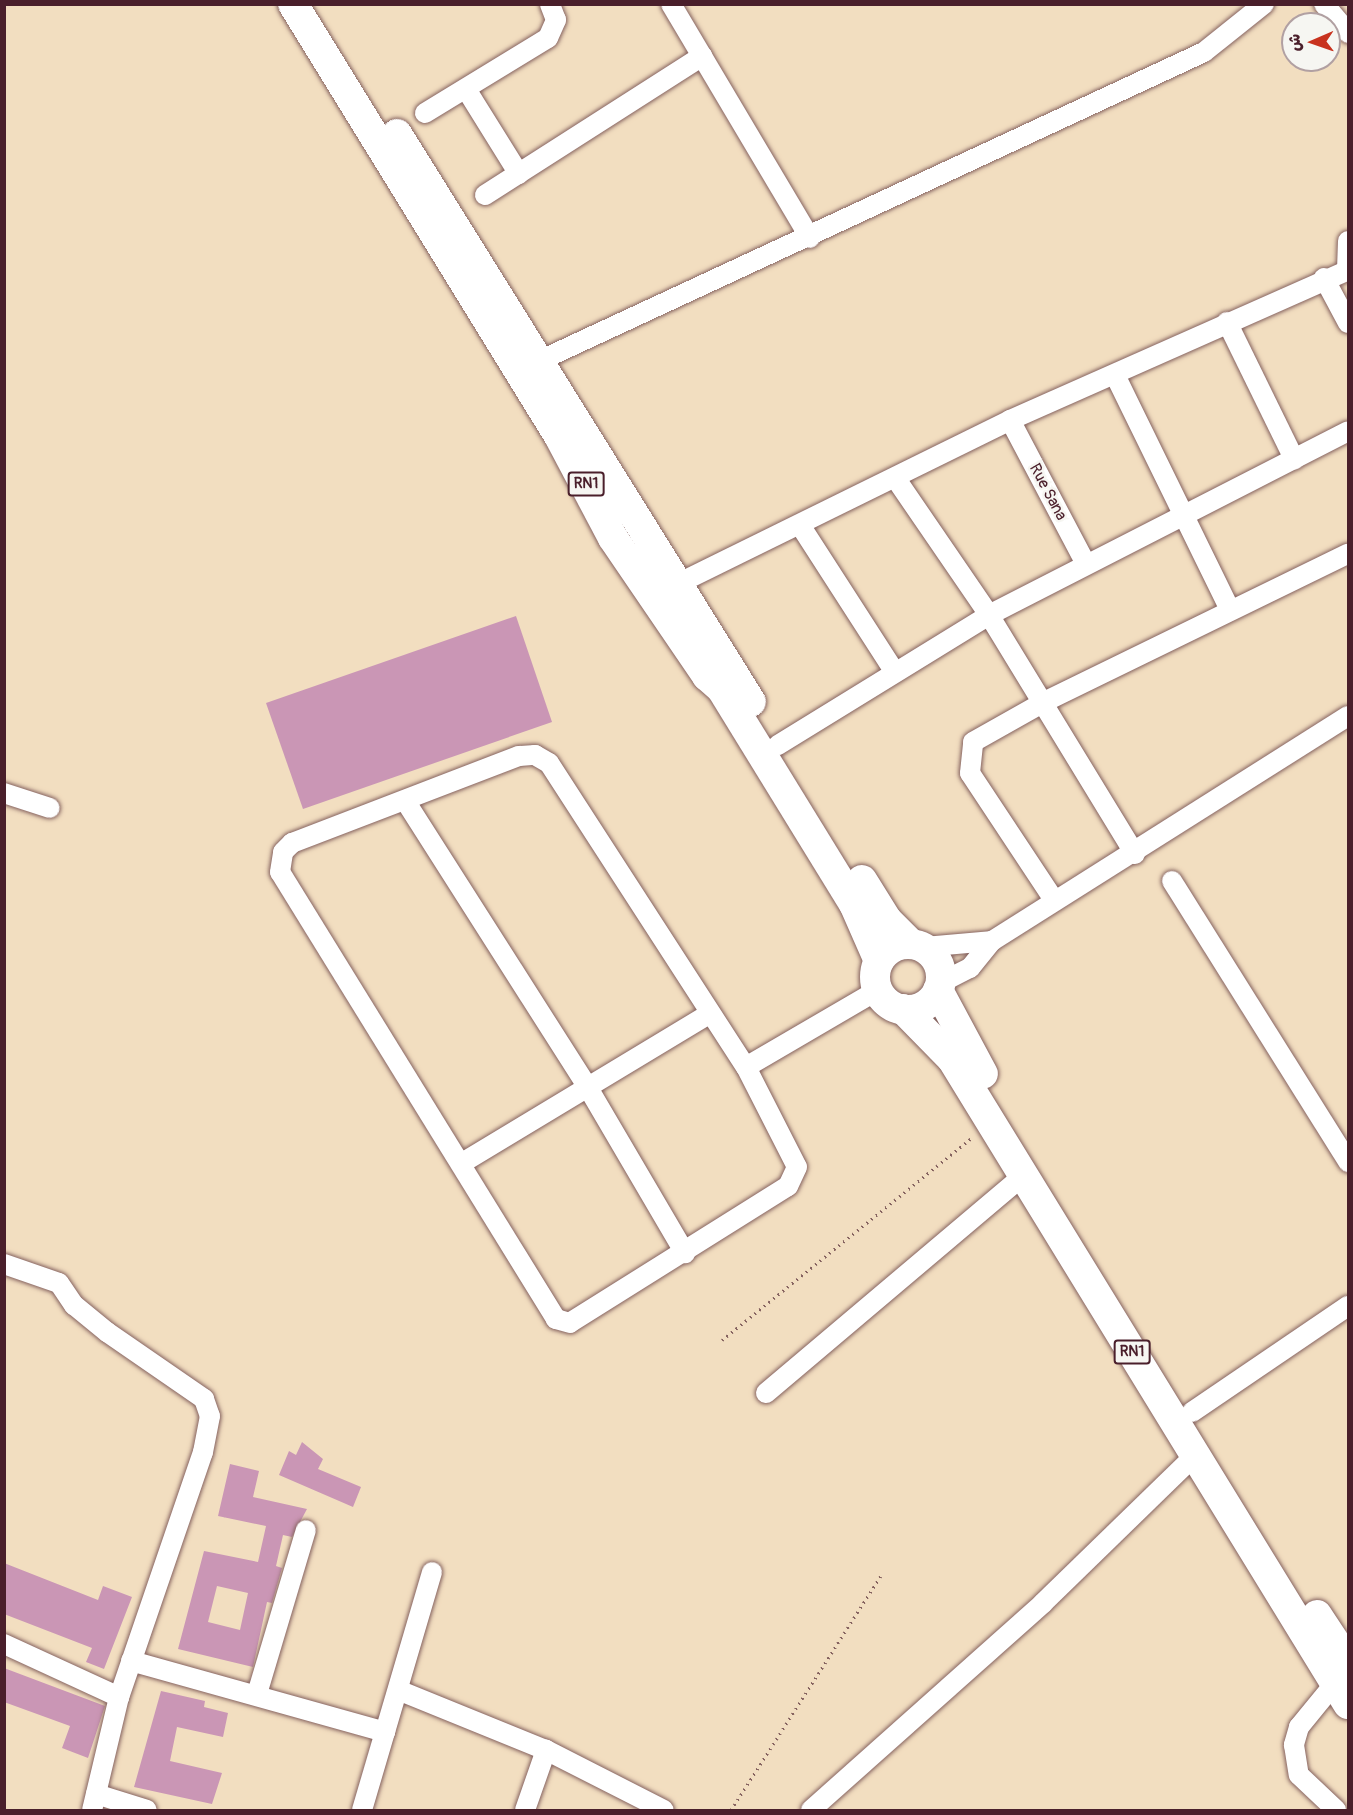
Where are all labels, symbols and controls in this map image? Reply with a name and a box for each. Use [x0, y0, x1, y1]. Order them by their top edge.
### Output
north arrow [1281, 12, 1341, 72]
text: ش [1285, 33, 1305, 52]
street label: Rue Sana [1025, 460, 1071, 524]
road number: RN1 [566, 472, 606, 496]
road number: RN1 [1112, 1340, 1152, 1364]

